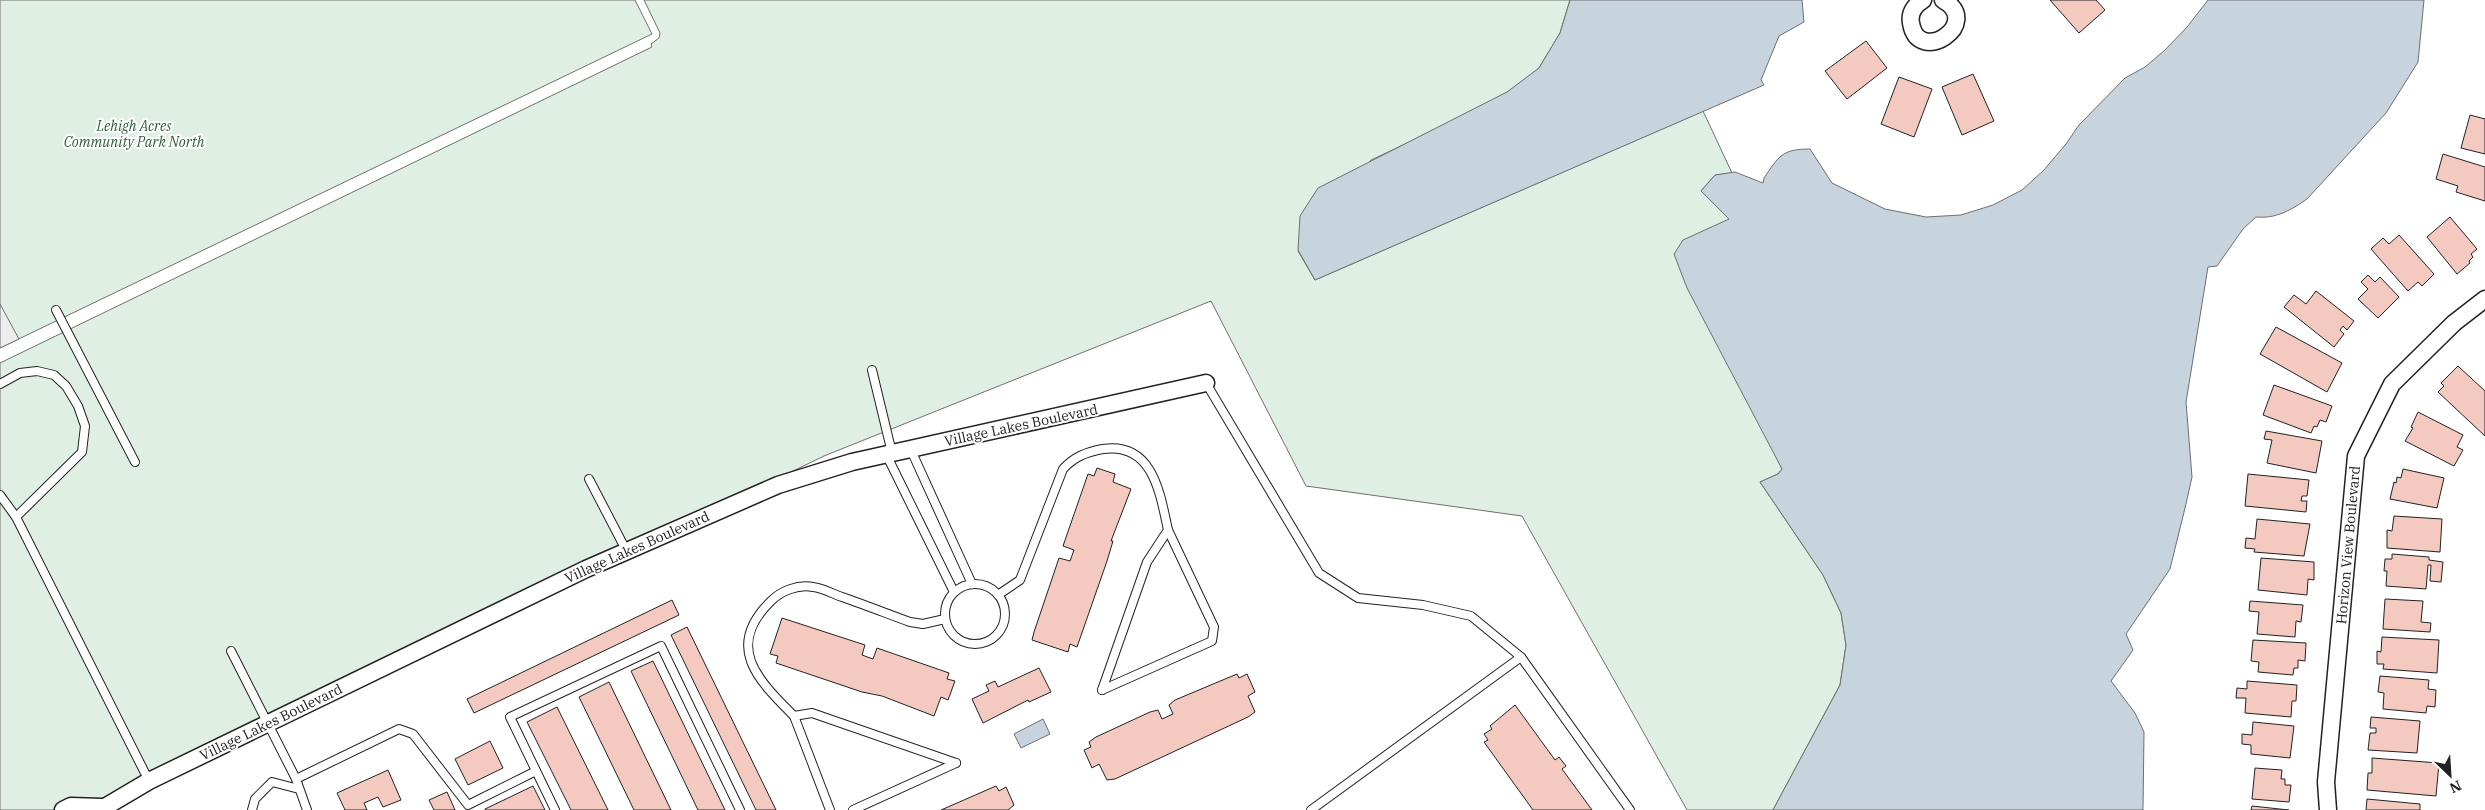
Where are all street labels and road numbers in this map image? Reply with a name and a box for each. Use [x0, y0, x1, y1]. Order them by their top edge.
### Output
street label: Village Lakes Boulevard [943, 400, 1100, 450]
street label: Horizon View Boulevard [2332, 465, 2364, 625]
street label: Village Lakes Boulevard [562, 507, 713, 587]
street label: Village Lakes Boulevard [197, 679, 346, 764]

